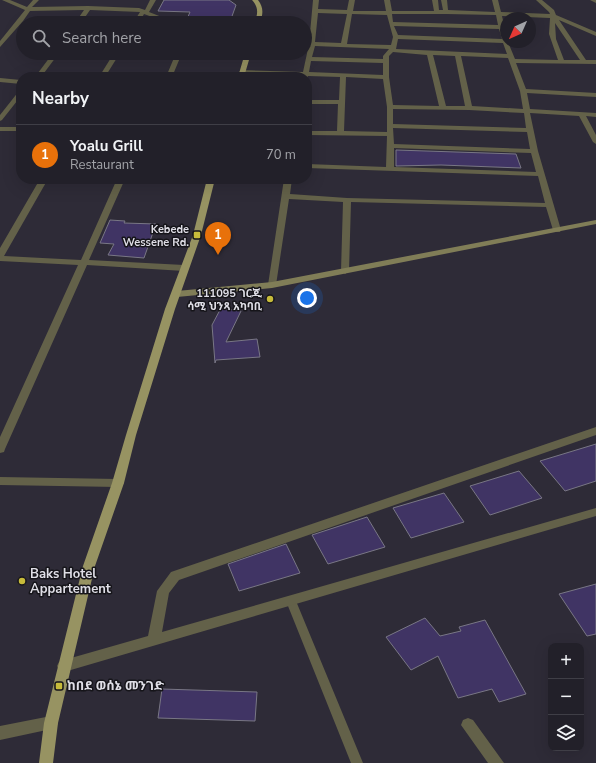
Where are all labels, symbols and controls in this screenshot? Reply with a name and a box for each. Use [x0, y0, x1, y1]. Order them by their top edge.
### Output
north arrow [500, 12, 536, 48]
search box [16, 16, 312, 60]
icon: search [30, 27, 52, 49]
text: Search here [62, 28, 142, 48]
text: Nearby [32, 87, 89, 110]
text: Yoalu Grill [70, 136, 143, 156]
text: 1 [41, 146, 49, 164]
text: 70 m [266, 146, 296, 164]
text: Restaurant [70, 156, 134, 174]
place label: Kebede Wessene Rd. [123, 222, 189, 250]
pin: 1 [205, 222, 231, 255]
marker: Kebede Wessene Rd. [192, 230, 202, 240]
place label: 111095 ገርጂ ሳሚ ህንጻ አካባቢ [187, 286, 263, 314]
your location [297, 288, 317, 308]
marker: 111095 ገርጂ ሳሚ ህንጻ አካባቢ [265, 294, 275, 304]
place label: Baks Hotel Appartement [30, 565, 112, 598]
marker: Baks Hotel Appartement [17, 576, 27, 586]
map controls [548, 643, 584, 751]
button: + [548, 643, 584, 679]
place label: ከበደ ወሰኔ መንገድ [67, 677, 164, 695]
button: − [548, 679, 584, 715]
marker: ከበደ ወሰኔ መንገድ [54, 681, 64, 691]
button: layers [548, 715, 584, 751]

